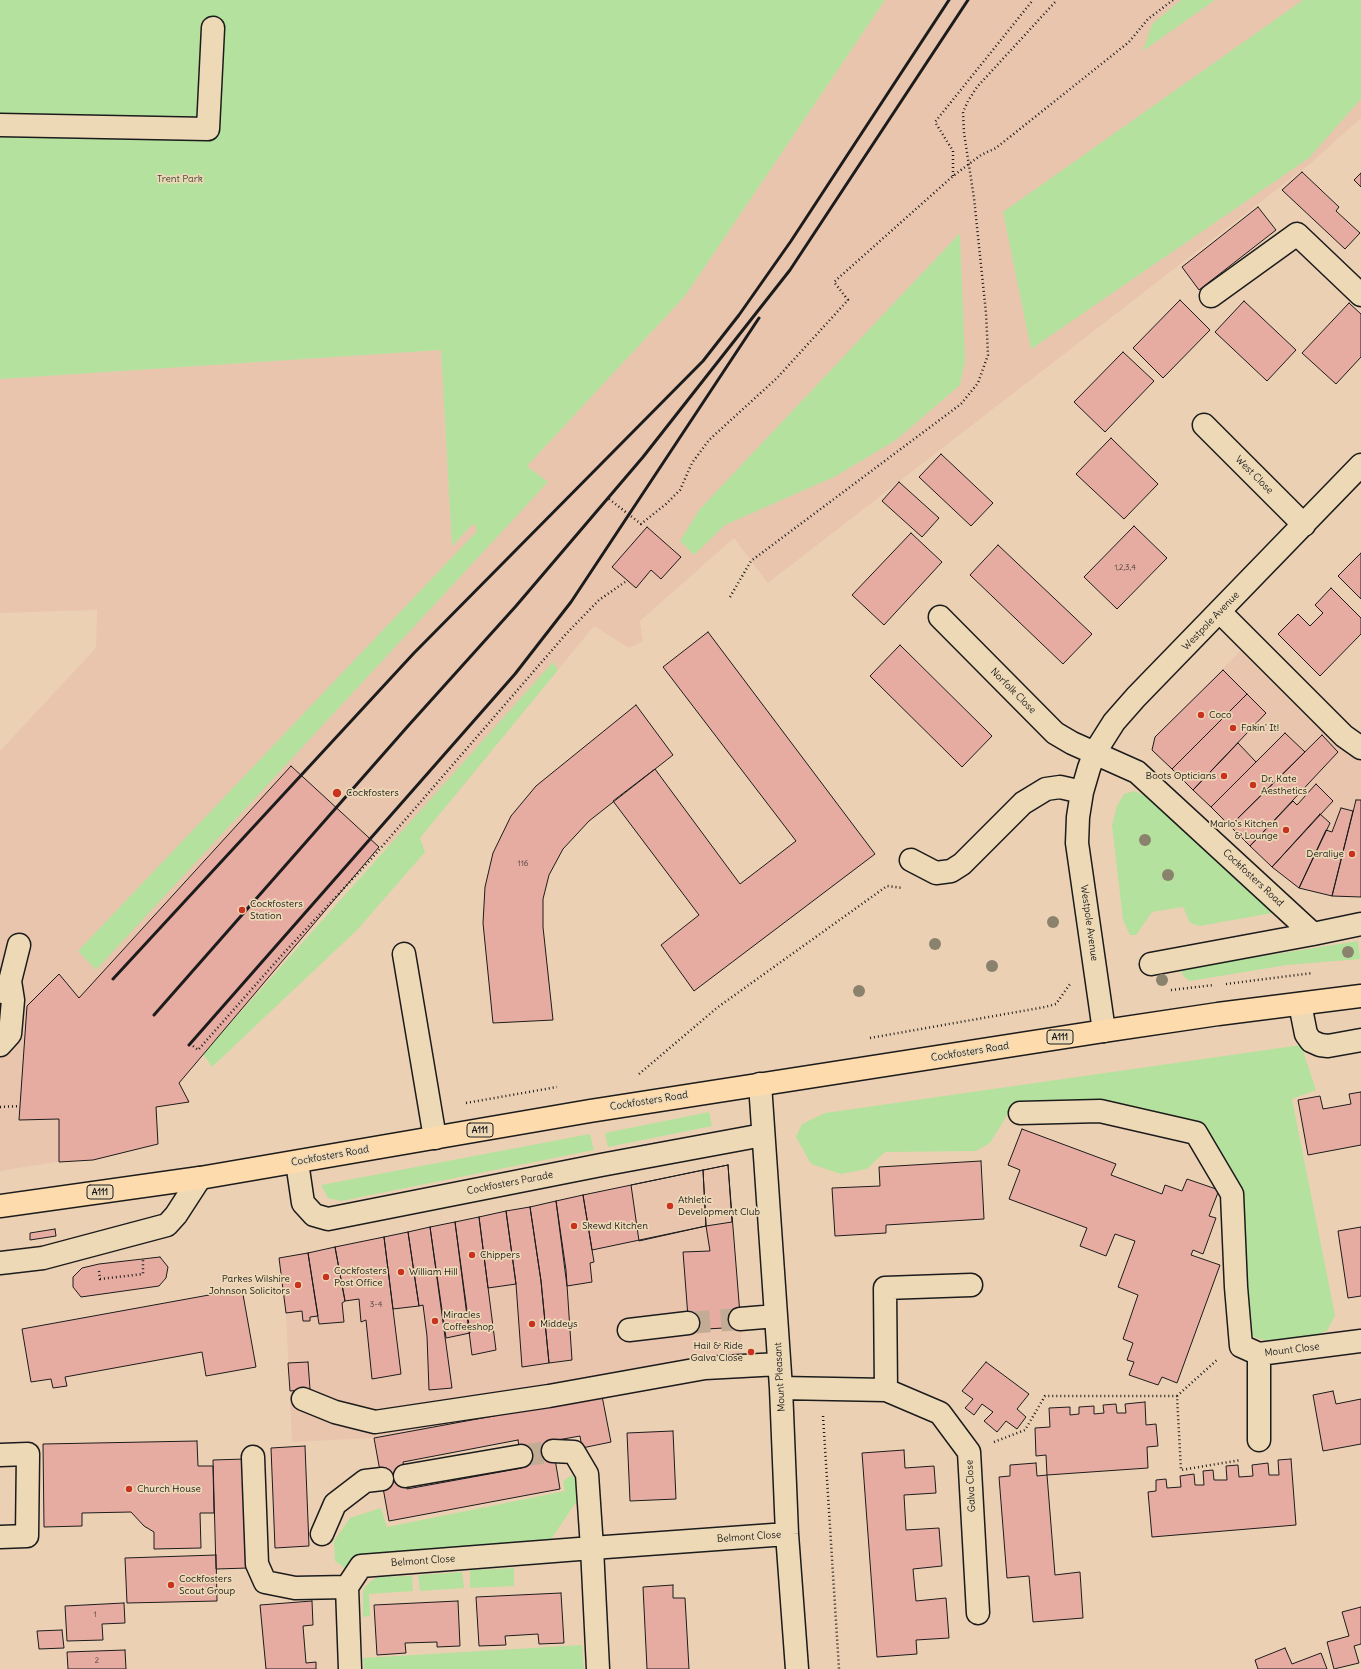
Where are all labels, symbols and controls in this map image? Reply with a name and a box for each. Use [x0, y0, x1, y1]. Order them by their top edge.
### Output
park label: Trent Park [157, 173, 203, 185]
street label: West Close [1233, 454, 1275, 496]
house number: 1,2,3,4 [1114, 563, 1136, 573]
street label: Westpole Avenue [1180, 589, 1242, 653]
street label: Norfolk Close [988, 666, 1038, 716]
place label: Coco [1209, 709, 1232, 721]
marker: Coco [1196, 710, 1206, 720]
place label: Fakin' It! [1241, 722, 1279, 734]
marker: Fakin' It! [1228, 723, 1238, 733]
place label: Boots Opticians [1146, 770, 1216, 782]
marker: Boots Opticians [1219, 771, 1229, 781]
place label: Dr. Kate Aesthetics [1261, 773, 1307, 796]
marker: Dr. Kate Aesthetics [1248, 780, 1258, 790]
marker: Cockfosters [331, 787, 343, 799]
place label: Cockfosters [346, 787, 399, 799]
place label: Marlo's Kitchen & Lounge [1210, 818, 1278, 842]
marker: Marlo's Kitchen & Lounge [1281, 825, 1291, 835]
street label: Cockfosters Road [1220, 847, 1286, 909]
place label: Deraliye [1306, 848, 1344, 860]
marker: Deraliye [1347, 849, 1357, 859]
house number: 116 [518, 859, 528, 869]
street label: Westpole Avenue [1078, 884, 1100, 962]
place label: Cockfosters Station [250, 898, 303, 922]
marker: Cockfosters Station [237, 905, 247, 915]
road number: A111 [1047, 1030, 1073, 1044]
street label: Cockfosters Road [930, 1040, 1010, 1064]
street label: Cockfosters Road [609, 1089, 689, 1113]
road number: A111 [467, 1123, 493, 1137]
street label: Cockfosters Road [290, 1143, 370, 1169]
street label: Cockfosters Parade [466, 1169, 554, 1197]
road number: A111 [87, 1185, 113, 1199]
place label: Athletic Development Club [678, 1194, 760, 1218]
marker: Athletic Development Club [665, 1201, 675, 1211]
place label: Skewd Kitchen [582, 1220, 648, 1232]
marker: Skewd Kitchen [569, 1221, 579, 1231]
place label: Chippers [480, 1249, 520, 1261]
marker: Chippers [467, 1250, 477, 1260]
place label: Cockfosters Post Office [334, 1265, 387, 1288]
place label: William Hill [409, 1266, 458, 1278]
marker: William Hill [396, 1267, 406, 1277]
marker: Cockfosters Post Office [321, 1272, 331, 1282]
place label: Parkes Wilshire Johnson Solicitors [209, 1273, 290, 1296]
marker: Parkes Wilshire Johnson Solicitors [293, 1280, 303, 1290]
house number: 3-4 [370, 1300, 382, 1310]
place label: Miracles Coffeeshop [443, 1309, 494, 1332]
marker: Miracles Coffeeshop [430, 1316, 440, 1326]
place label: Middeys [540, 1318, 578, 1330]
marker: Middeys [527, 1319, 537, 1329]
place label: Hail & Ride Galva Close [691, 1340, 743, 1364]
street label: Mount Close [1264, 1341, 1320, 1359]
street label: Mount Pleasant [772, 1342, 788, 1412]
marker: Hail & Ride Galva Close [746, 1347, 756, 1357]
street label: Galva Close [964, 1460, 978, 1512]
place label: Church House [137, 1483, 201, 1495]
marker: Church House [124, 1484, 134, 1494]
street label: Belmont Close [716, 1529, 782, 1545]
street label: Belmont Close [390, 1553, 456, 1569]
place label: Cockfosters Scout Group [179, 1573, 235, 1596]
marker: Cockfosters Scout Group [166, 1580, 176, 1590]
house number: 1 [93, 1610, 97, 1620]
house number: 2 [95, 1656, 99, 1666]

